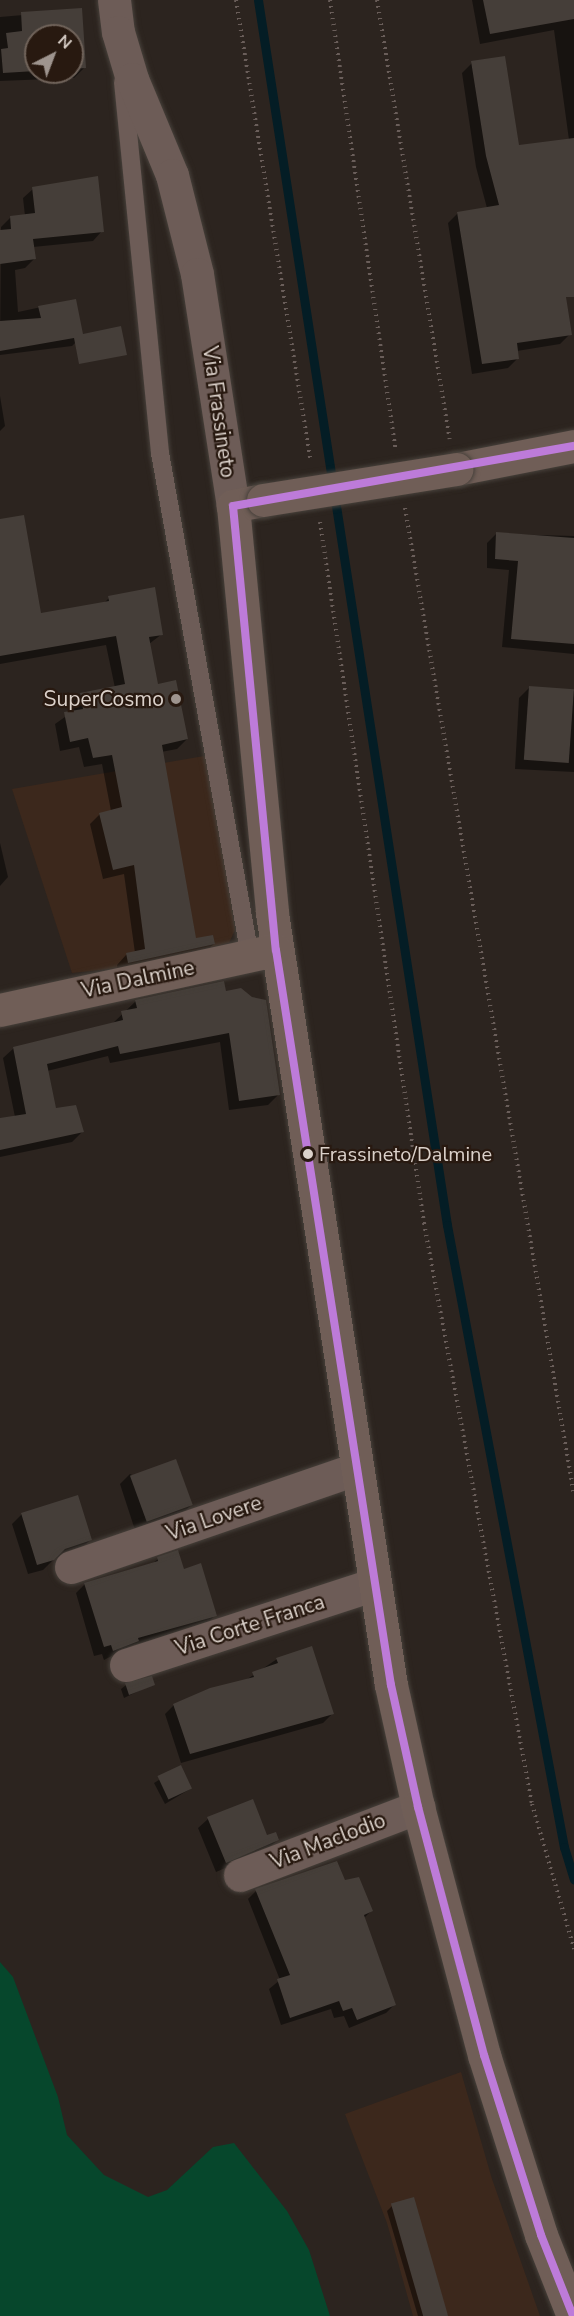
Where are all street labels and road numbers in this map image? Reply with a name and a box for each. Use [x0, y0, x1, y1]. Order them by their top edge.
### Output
street label: Via Frassineto [197, 344, 241, 480]
street label: Via Dalmine [79, 955, 197, 1003]
street label: Via Lovere [163, 1490, 265, 1546]
street label: Via Corte Franca [172, 1589, 328, 1661]
street label: Via Maclodio [267, 1808, 389, 1874]

